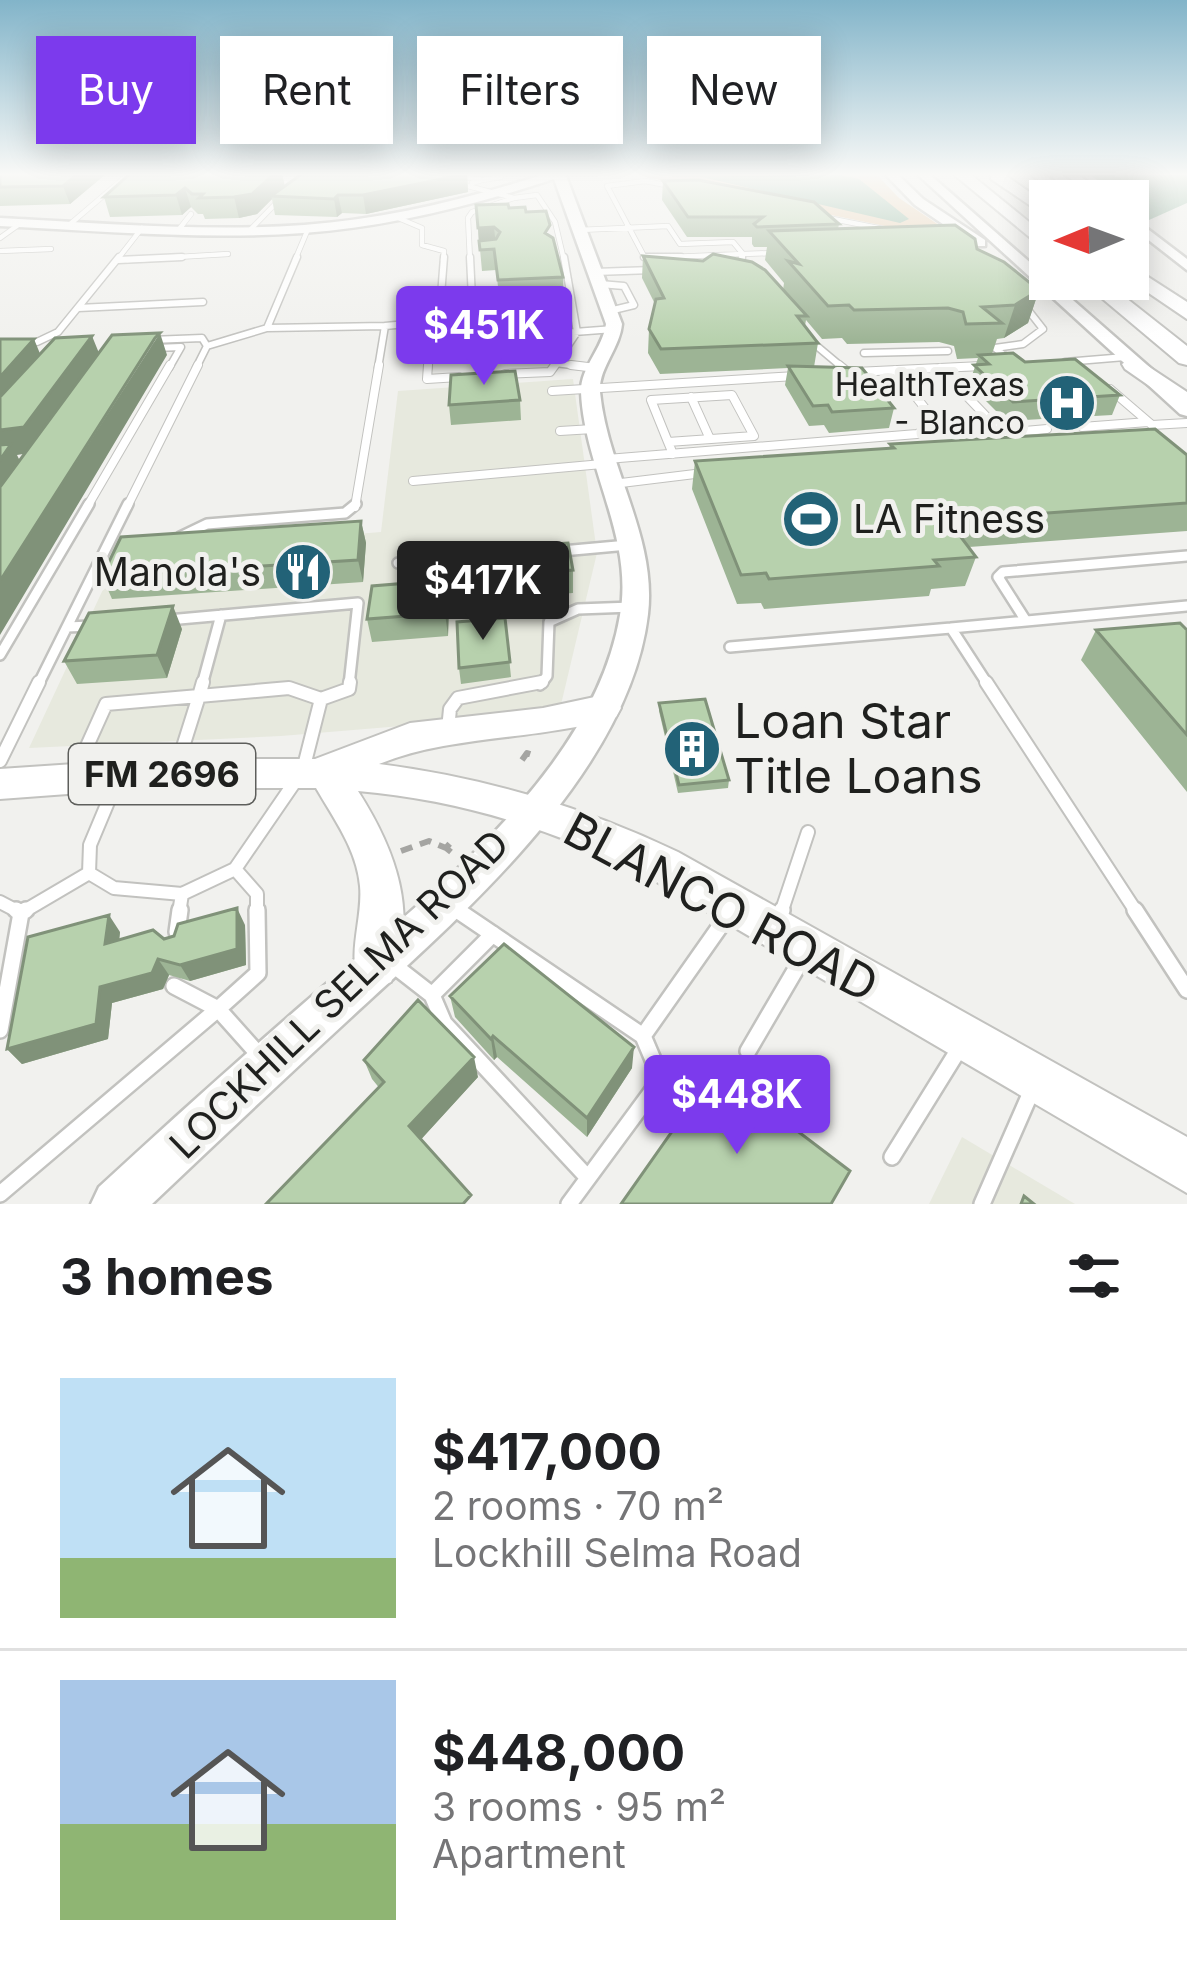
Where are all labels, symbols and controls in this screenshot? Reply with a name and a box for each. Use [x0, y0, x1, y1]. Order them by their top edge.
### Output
chip: Buy [36, 36, 196, 144]
chip: Rent [220, 36, 393, 144]
chip: Filters [417, 36, 623, 144]
chip: New [647, 36, 821, 144]
north arrow [1029, 180, 1149, 300]
map controls [1029, 180, 1149, 300]
pin: $451K [400, 286, 568, 388]
text: $451K [423, 301, 545, 348]
place label: HealthTexas - Blanco [835, 364, 1025, 442]
hospital icon: HealthTexas - Blanco [1036, 372, 1098, 434]
sports icon: LA Fitness [780, 488, 842, 550]
place label: LA Fitness [853, 495, 1045, 542]
restaurant icon: Manola's [272, 541, 334, 603]
pin: $417K [399, 541, 567, 643]
place label: Manola's [94, 548, 261, 595]
text: $417K [424, 556, 542, 603]
place label: Loan Star Title Loans [734, 691, 982, 805]
building icon: Loan Star Title Loans [661, 718, 723, 780]
road number: FM 2696 [69, 744, 255, 804]
street label: BLANCO ROAD [554, 799, 888, 1014]
street label: LOCKHILL SELMA ROAD [160, 820, 518, 1168]
pin: $448K [653, 1055, 821, 1157]
text: $448K [671, 1070, 803, 1117]
icon: filters [1061, 1243, 1127, 1309]
text: 3 homes [60, 1246, 274, 1307]
text: $417,000 [432, 1421, 662, 1482]
icon: home [156, 1426, 300, 1570]
text: 2 rooms · 70 m² [432, 1482, 724, 1529]
text: Lockhill Selma Road [432, 1529, 802, 1576]
text: $448,000 [432, 1722, 685, 1783]
icon: home [156, 1728, 300, 1872]
text: 3 rooms · 95 m² [432, 1783, 726, 1830]
text: Apartment [432, 1830, 626, 1877]

